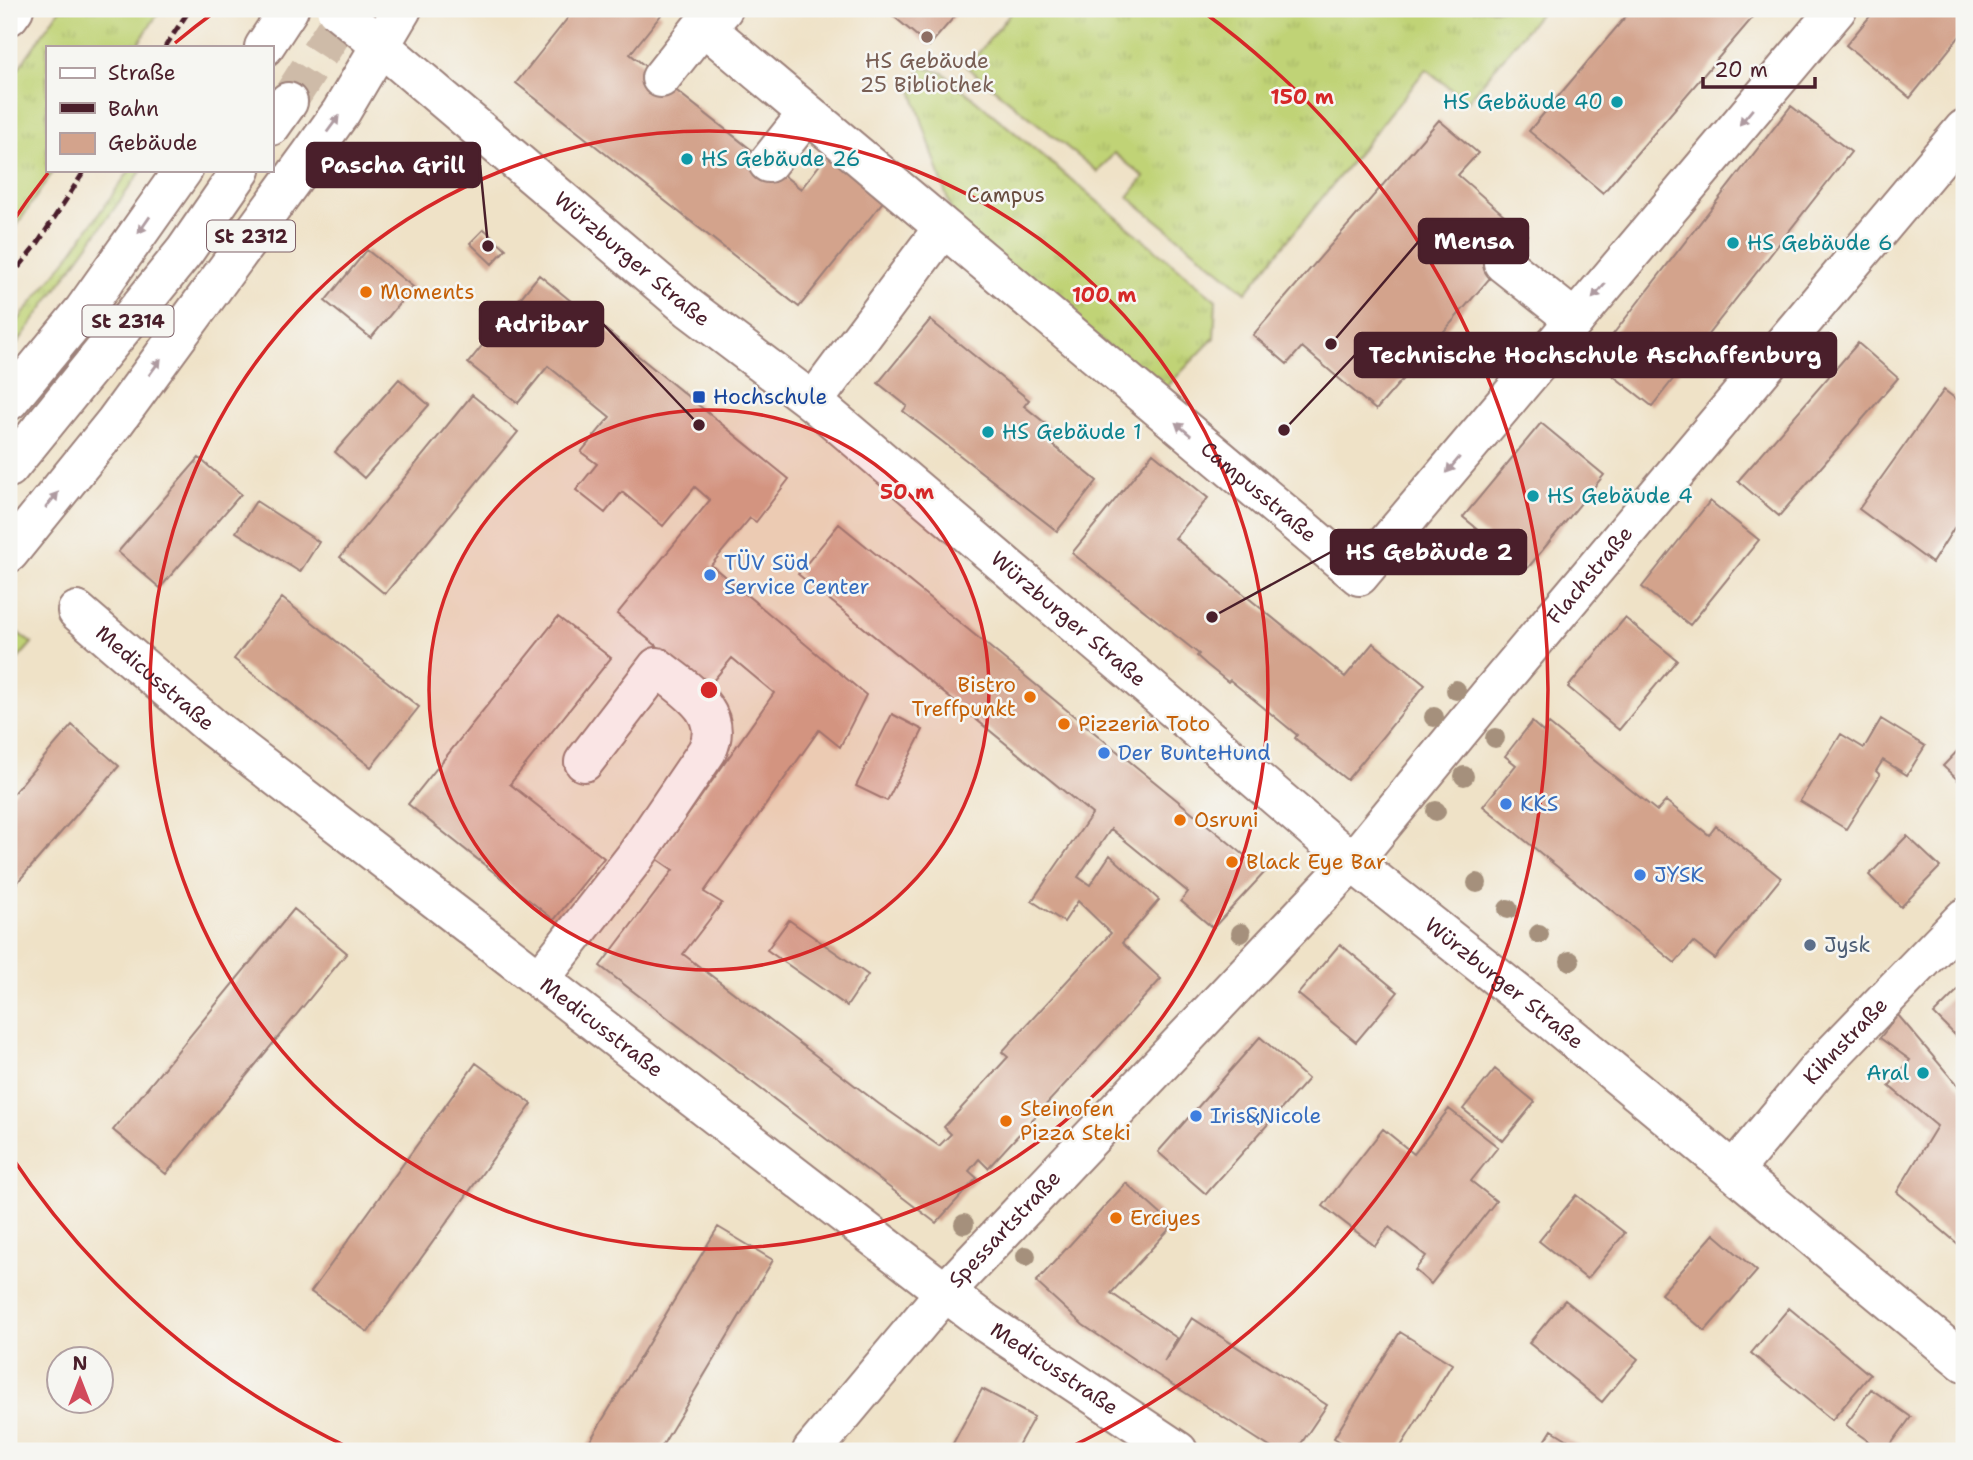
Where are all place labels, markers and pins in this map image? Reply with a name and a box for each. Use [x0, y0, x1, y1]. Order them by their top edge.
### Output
marker: HS Gebäude 25 Bibliothek [919, 29, 935, 45]
place label: HS Gebäude 25 Bibliothek [860, 47, 994, 99]
place label: HS Gebäude 40 [1443, 88, 1603, 116]
marker: HS Gebäude 40 [1609, 94, 1625, 110]
callout: Pascha Grill [307, 143, 480, 187]
place label: HS Gebäude 26 [701, 145, 860, 173]
marker: HS Gebäude 26 [679, 151, 695, 167]
callout: Mensa [1419, 219, 1528, 263]
place label: HS Gebäude 6 [1747, 229, 1893, 257]
marker: HS Gebäude 6 [1725, 235, 1741, 251]
place label: Moments [380, 278, 475, 306]
marker: Moments [358, 284, 374, 300]
callout: Adribar [480, 302, 603, 346]
callout: Technische Hochschule Aschaffenburg [1355, 333, 1836, 377]
place label: Hochschule [713, 383, 827, 411]
marker: Hochschule [691, 389, 707, 405]
place label: HS Gebäude 1 [1002, 418, 1142, 446]
marker: HS Gebäude 1 [980, 424, 996, 440]
place label: HS Gebäude 4 [1547, 482, 1693, 510]
marker: HS Gebäude 4 [1525, 488, 1541, 504]
callout: HS Gebäude 2 [1331, 530, 1526, 574]
place label: TÜV Süd Service Center [724, 549, 870, 601]
marker: TÜV Süd Service Center [702, 567, 718, 583]
place label: Bistro Treffpunkt [912, 671, 1016, 723]
centre of rings [697, 678, 721, 702]
marker: Bistro Treffpunkt [1022, 689, 1038, 705]
place label: Pizzeria Toto [1078, 710, 1210, 738]
marker: Pizzeria Toto [1056, 716, 1072, 732]
place label: Der BunteHund [1118, 739, 1271, 767]
marker: Der BunteHund [1096, 745, 1112, 761]
place label: KKS [1520, 790, 1558, 818]
marker: KKS [1498, 796, 1514, 812]
place label: Osruni [1194, 806, 1259, 834]
marker: Osruni [1172, 812, 1188, 828]
place label: Black Eye Bar [1246, 848, 1386, 876]
marker: Black Eye Bar [1224, 854, 1240, 870]
place label: JYSK [1654, 861, 1704, 889]
marker: JYSK [1632, 867, 1648, 883]
place label: Jysk [1824, 931, 1871, 959]
marker: Jysk [1802, 937, 1818, 953]
place label: Aral [1866, 1059, 1910, 1087]
marker: Aral [1915, 1065, 1931, 1081]
place label: Steinofen Pizza Steki [1020, 1095, 1131, 1147]
place label: Iris&Nicole [1210, 1102, 1322, 1130]
marker: Iris&Nicole [1188, 1108, 1204, 1124]
marker: Steinofen Pizza Steki [998, 1113, 1014, 1129]
place label: Erciyes [1130, 1204, 1201, 1232]
marker: Erciyes [1108, 1210, 1124, 1226]

